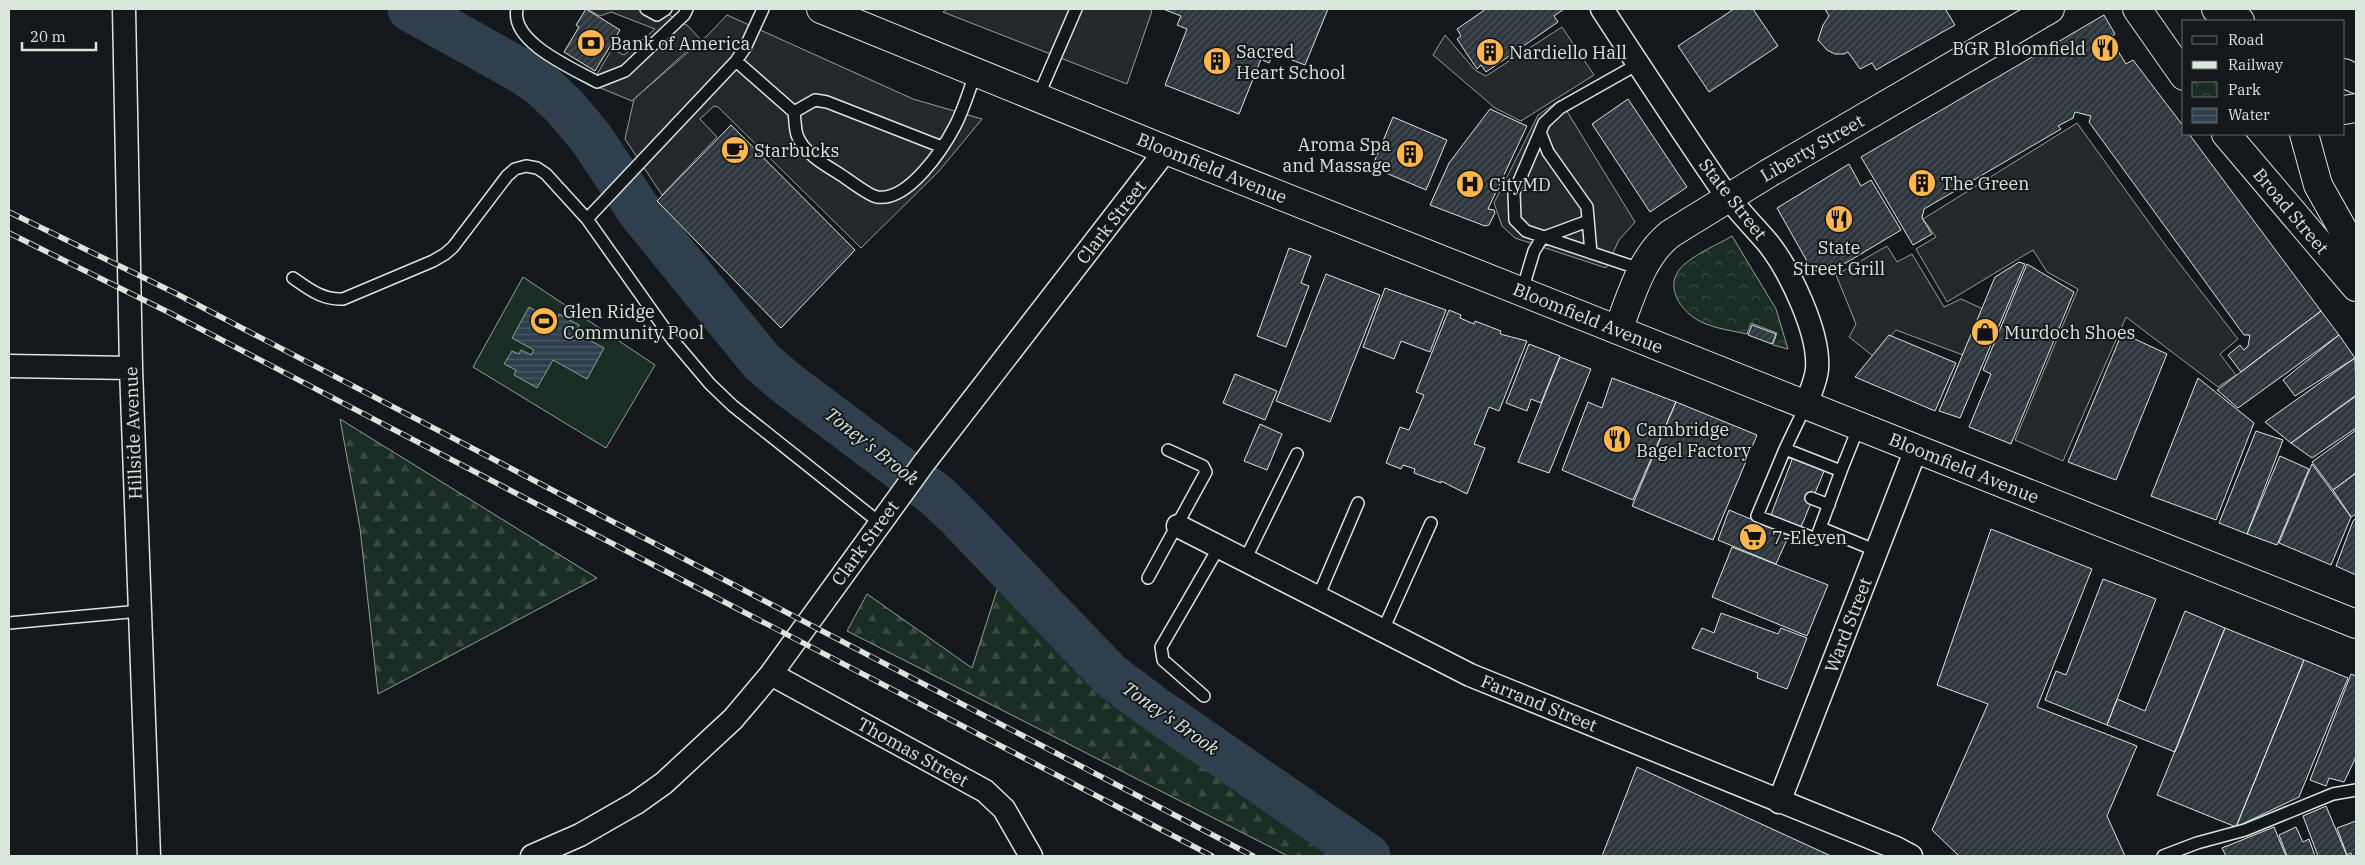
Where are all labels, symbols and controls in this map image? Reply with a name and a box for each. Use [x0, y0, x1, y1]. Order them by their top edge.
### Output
scale bar [22, 20, 96, 52]
legend [2182, 20, 2345, 135]
text: 20 m [30, 27, 66, 46]
bank icon: Bank of America [576, 28, 606, 58]
text: Road [2228, 30, 2264, 49]
place label: Bank of America [610, 32, 750, 55]
restaurant icon: BGR Bloomfield [2090, 33, 2120, 63]
building icon: Nardiello Hall [1475, 37, 1505, 67]
place label: BGR Bloomfield [1952, 37, 2086, 60]
place label: Sacred Heart School [1236, 40, 1346, 84]
place label: Nardiello Hall [1509, 41, 1627, 64]
building icon: Sacred Heart School [1202, 46, 1232, 76]
text: Railway [2228, 55, 2283, 74]
text: Park [2228, 80, 2261, 99]
text: Water [2228, 105, 2270, 124]
street label: Liberty Street [1756, 109, 1868, 187]
street label: Bloomfield Avenue [1134, 127, 1290, 209]
place label: Aroma Spa and Massage [1282, 133, 1391, 177]
cafe icon: Starbucks [720, 135, 750, 165]
place label: Starbucks [754, 139, 839, 162]
building icon: Aroma Spa and Massage [1395, 139, 1425, 169]
street label: State Street [1694, 154, 1772, 244]
street label: Broad Street [2248, 163, 2334, 259]
building icon: The Green [1907, 168, 1937, 198]
hospital icon: CityMD [1455, 169, 1485, 199]
place label: The Green [1941, 172, 2030, 195]
place label: CityMD [1489, 173, 1551, 196]
street label: Clark Street [1071, 175, 1151, 269]
restaurant icon: State Street Grill [1824, 204, 1854, 234]
place label: State Street Grill [1793, 236, 1885, 280]
street label: Bloomfield Avenue [1510, 277, 1666, 359]
place label: Glen Ridge Community Pool [563, 300, 704, 344]
sports icon: Glen Ridge Community Pool [529, 306, 559, 336]
shop icon: Murdoch Shoes [1970, 317, 2000, 347]
place label: Murdoch Shoes [2004, 321, 2135, 344]
street label: Hillside Avenue [119, 366, 147, 500]
water label: Toney's Brook [820, 402, 925, 491]
place label: Cambridge Bagel Factory [1636, 418, 1751, 462]
restaurant icon: Cambridge Bagel Factory [1602, 424, 1632, 454]
street label: Bloomfield Avenue [1886, 427, 2042, 509]
street label: Clark Street [826, 496, 904, 590]
supermarket icon: 7-Eleven [1738, 522, 1768, 552]
place label: 7-Eleven [1772, 526, 1847, 549]
street label: Ward Street [1819, 574, 1877, 676]
street label: Farrand Street [1478, 669, 1600, 737]
water label: Toney's Brook [1118, 676, 1225, 761]
street label: Thomas Street [853, 712, 973, 792]

